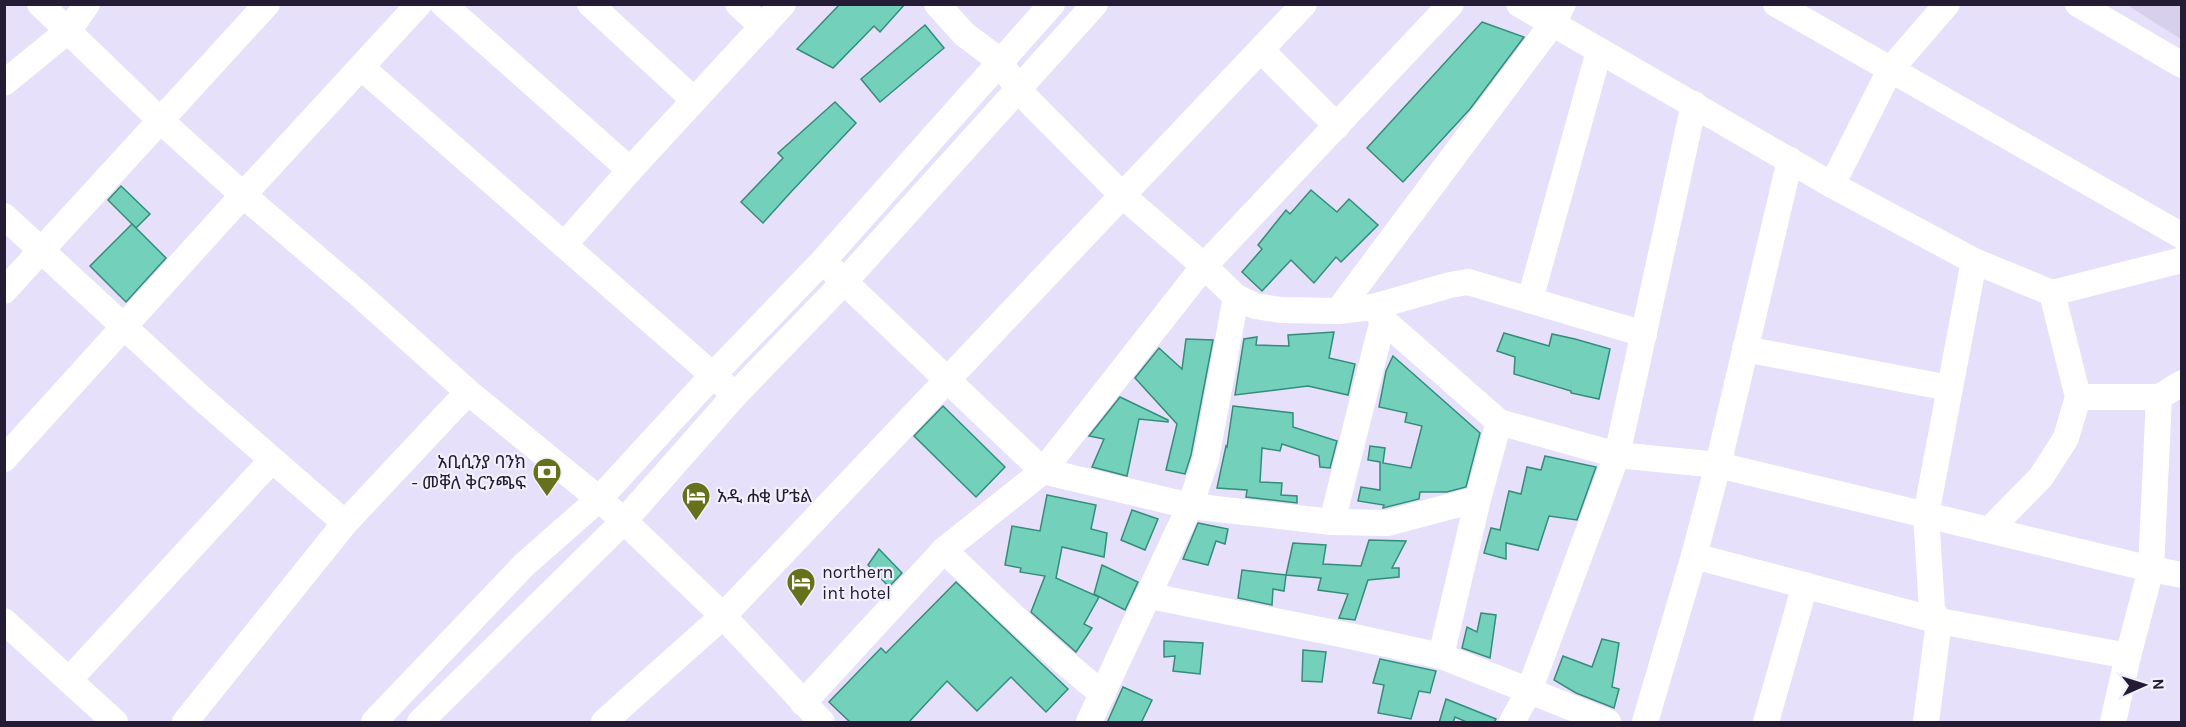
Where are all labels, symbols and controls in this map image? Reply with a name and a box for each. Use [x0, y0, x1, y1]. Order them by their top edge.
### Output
place label: አቢሲንያ ባንክ - መቐለ ቅርንጫፍ [411, 451, 526, 494]
bank icon: አቢሲንያ ባንክ - መቐለ ቅርንጫፍ [531, 456, 563, 498]
hotel icon: አዲ ሐቂ ሆቴል [680, 480, 712, 522]
place label: አዲ ሐቂ ሆቴል [717, 485, 812, 507]
place label: northern int hotel [822, 561, 893, 604]
hotel icon: northern int hotel [785, 566, 817, 608]
north arrow [2114, 655, 2174, 715]
text: N [2149, 678, 2168, 690]

